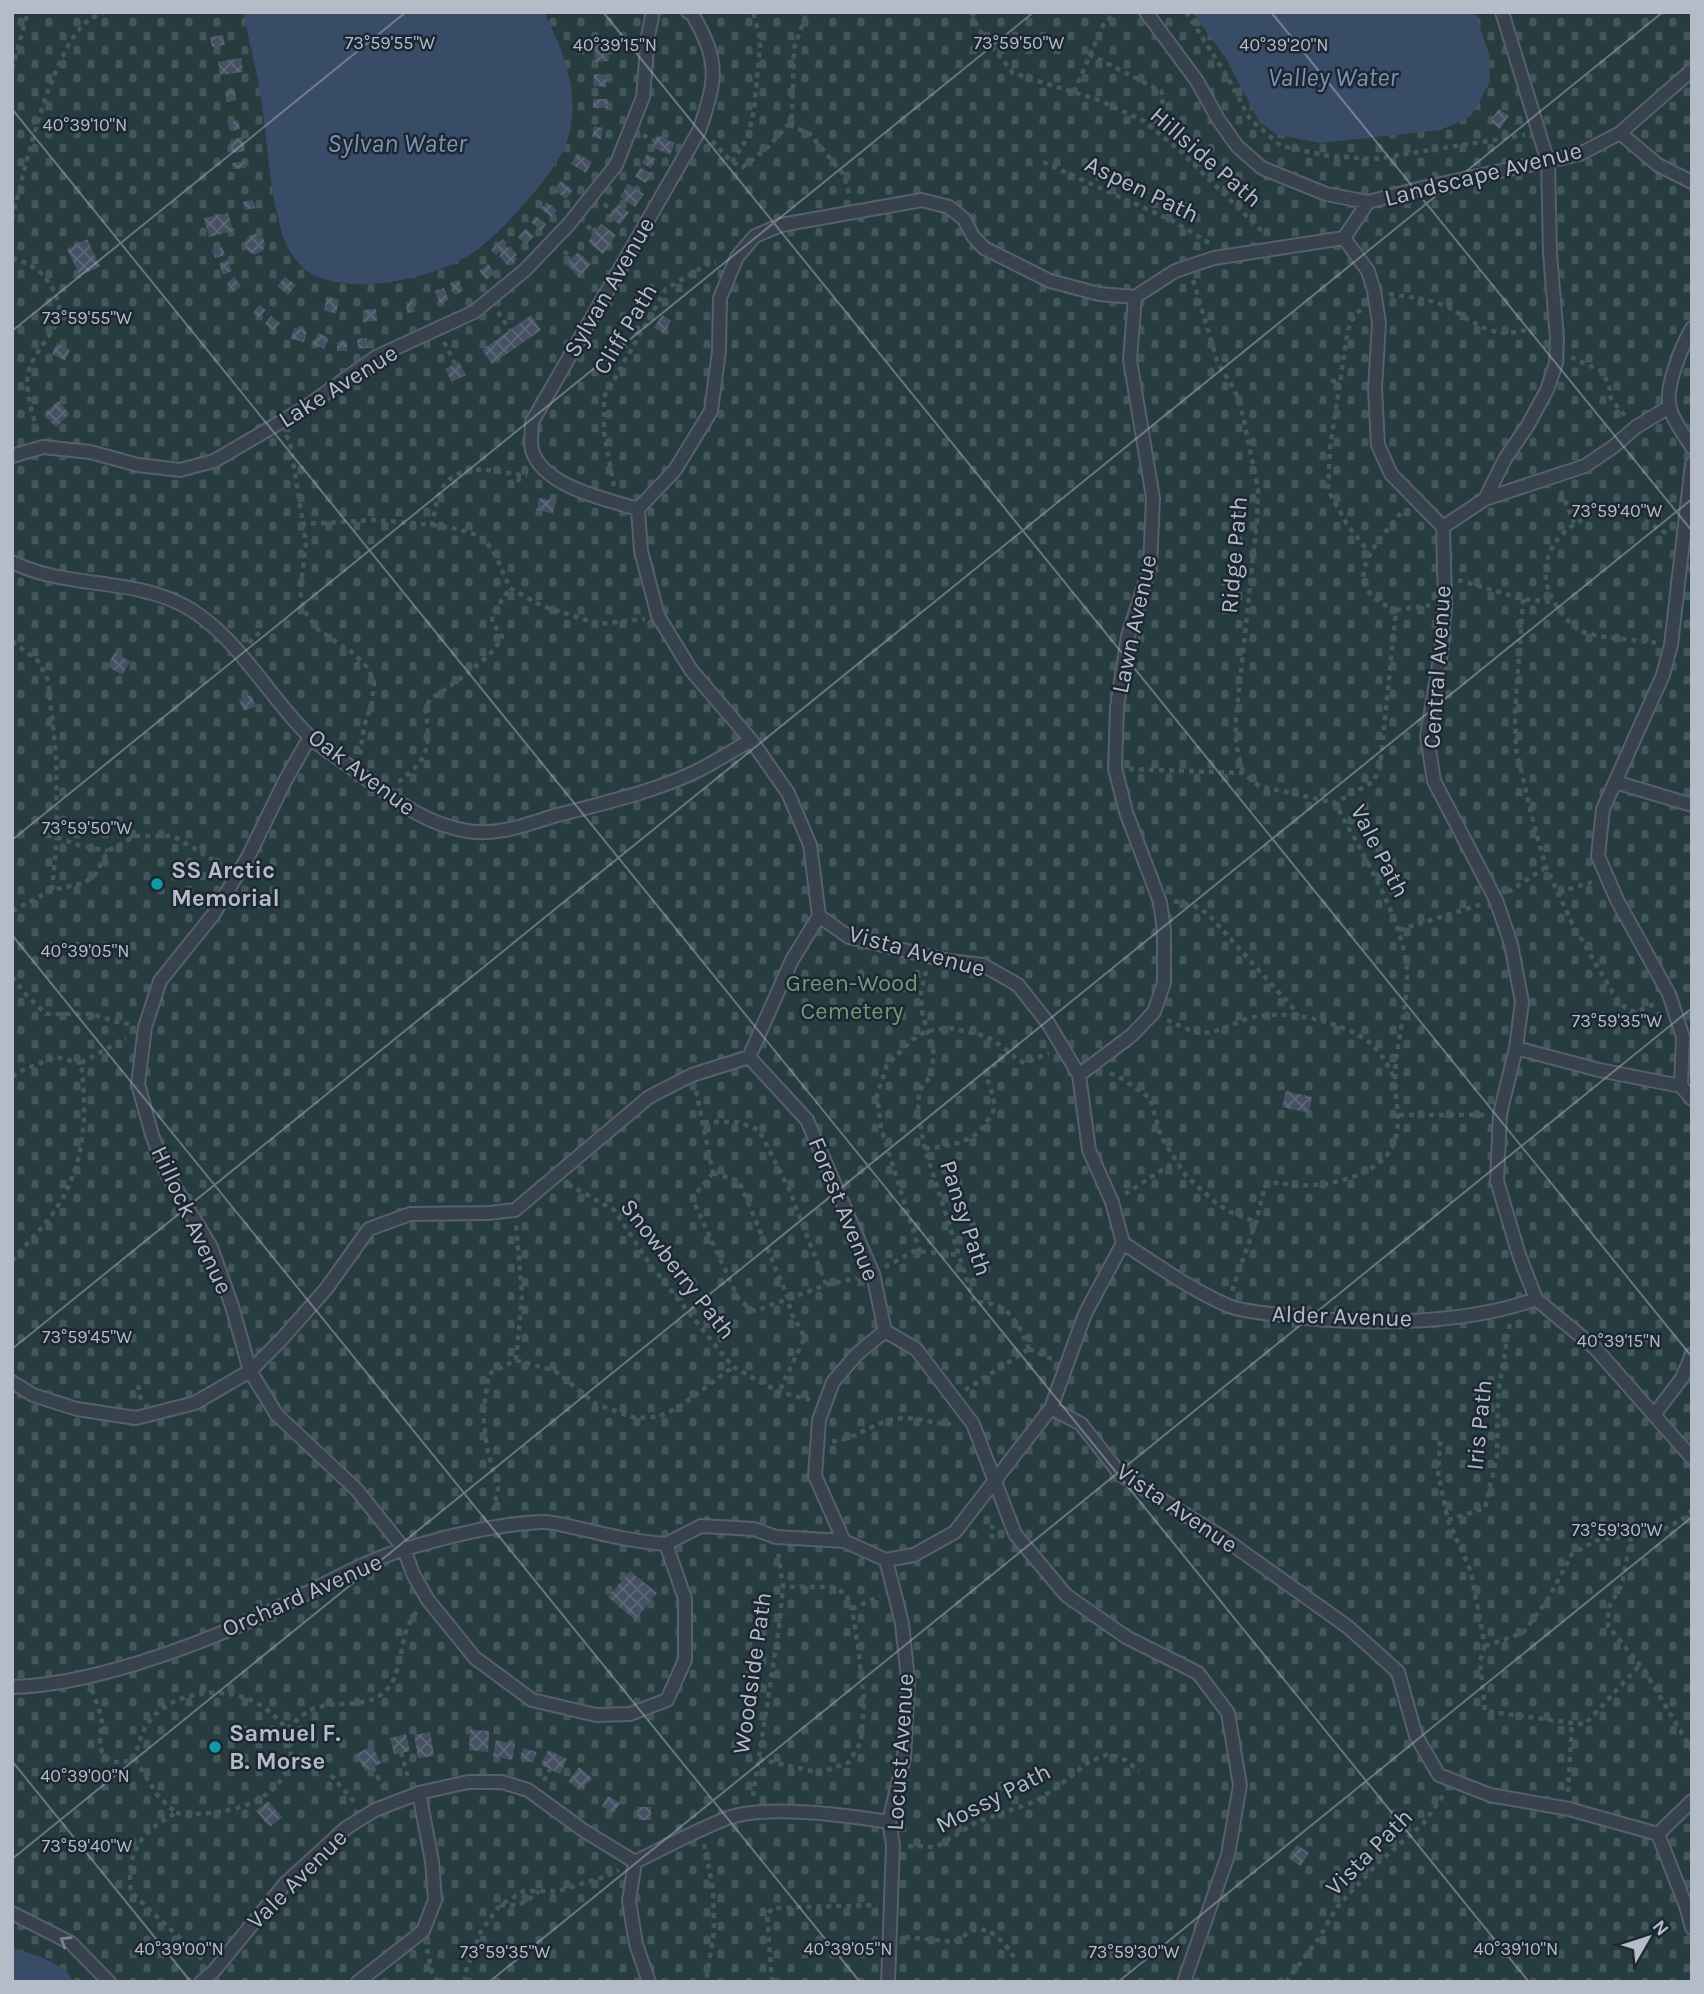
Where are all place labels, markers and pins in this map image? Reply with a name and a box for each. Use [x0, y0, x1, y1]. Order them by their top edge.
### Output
place label: SS Arctic Memorial [171, 856, 280, 912]
marker: SS Arctic Memorial [149, 876, 165, 892]
place label: Samuel F. B. Morse [229, 1719, 341, 1775]
marker: Samuel F. B. Morse [207, 1739, 223, 1755]

